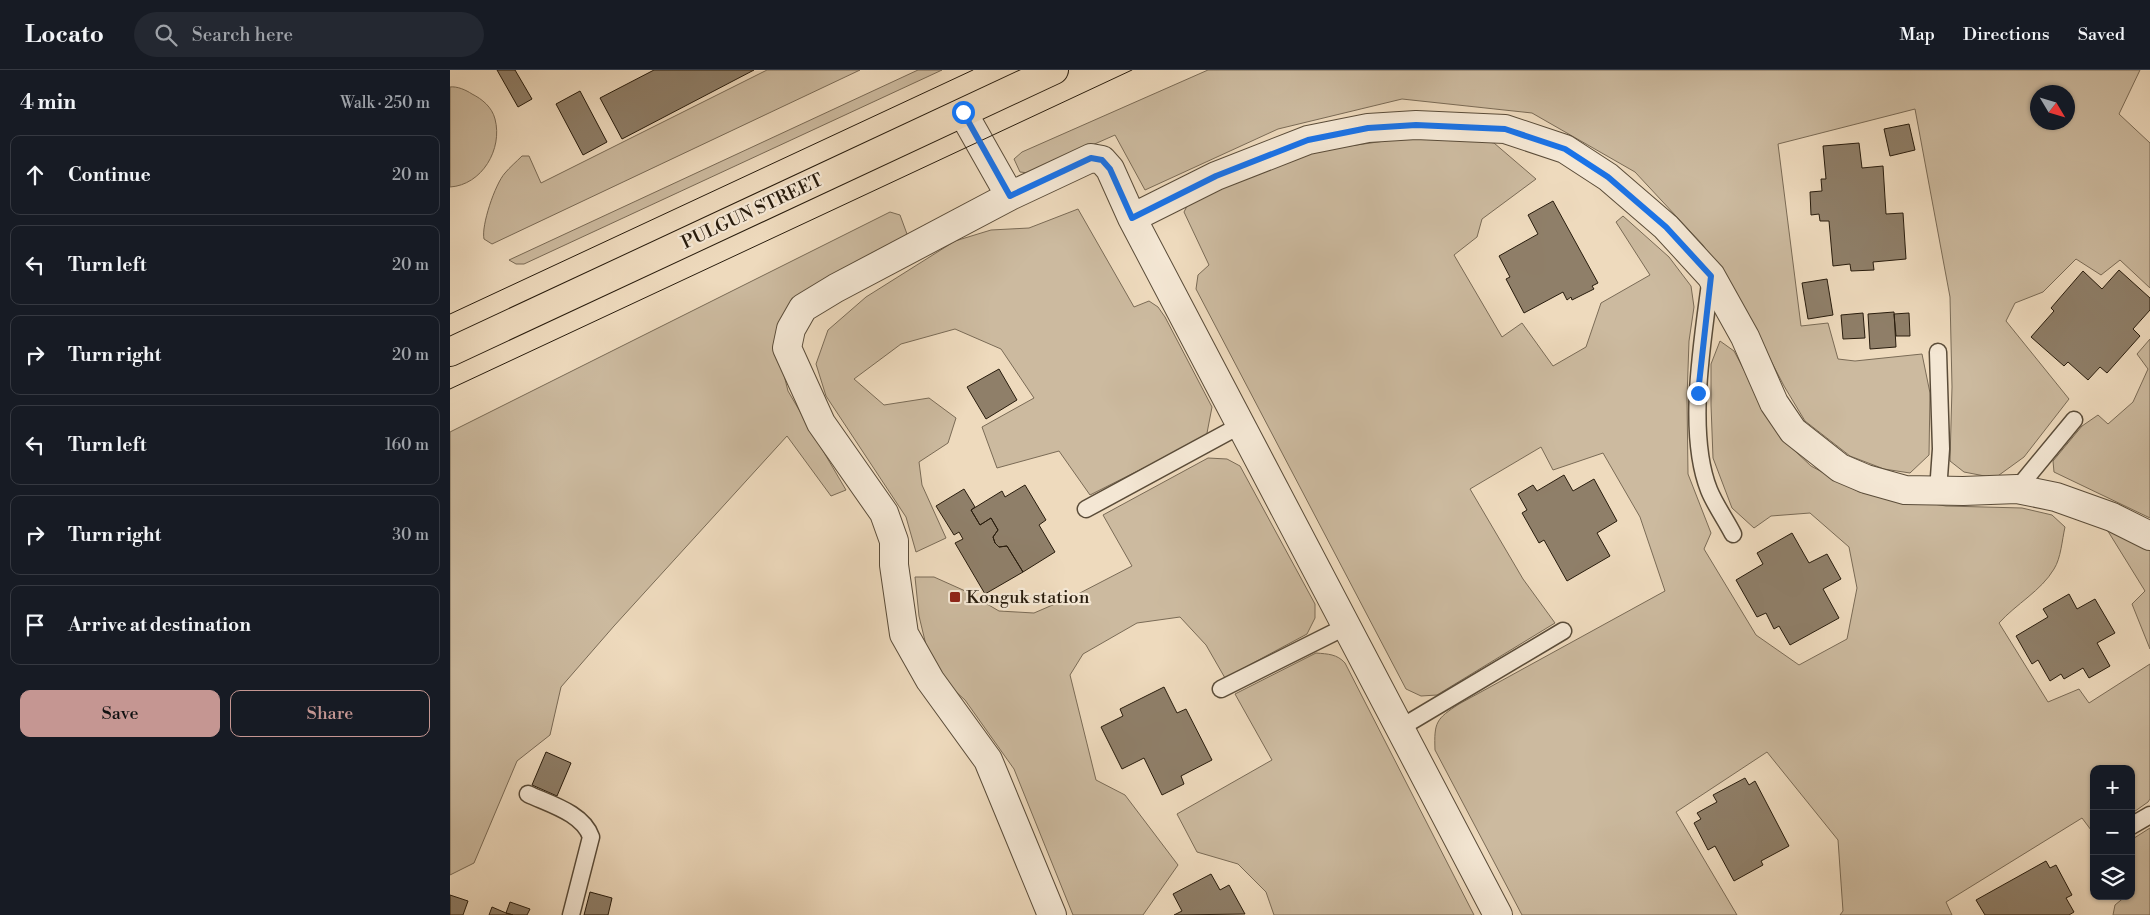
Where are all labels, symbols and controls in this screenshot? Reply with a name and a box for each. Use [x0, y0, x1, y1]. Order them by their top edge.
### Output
search box [134, 12, 484, 57]
text: Locato [25, 20, 104, 50]
icon: search [152, 21, 180, 49]
text: Search here [192, 23, 293, 47]
text: Map [1899, 23, 1935, 46]
text: Directions [1963, 23, 2050, 46]
text: Saved [2078, 23, 2125, 46]
north arrow [2030, 85, 2075, 130]
text: 4 min [20, 90, 76, 116]
text: Walk · 250 m [340, 93, 430, 113]
route start [952, 101, 975, 124]
icon: ahead [21, 161, 49, 189]
text: Continue [68, 163, 151, 187]
text: 20 m [392, 165, 429, 185]
street label: PULGUN STREET [678, 168, 827, 254]
icon: left [21, 251, 49, 279]
text: Turn left [68, 253, 147, 277]
text: 20 m [392, 255, 429, 275]
icon: right [21, 341, 49, 369]
text: Turn right [68, 343, 161, 367]
text: 20 m [392, 345, 429, 365]
route end [1687, 382, 1710, 405]
icon: left [21, 431, 49, 459]
text: Turn left [68, 433, 147, 457]
text: 160 m [385, 435, 429, 455]
icon: right [21, 521, 49, 549]
text: Turn right [68, 523, 161, 547]
text: 30 m [392, 525, 429, 545]
place label: Konguk station [966, 586, 1090, 609]
marker: Konguk station [948, 590, 962, 604]
icon: arrive [21, 611, 49, 639]
text: Arrive at destination [68, 613, 251, 637]
button: Save [20, 690, 220, 737]
button: Share [230, 690, 430, 737]
map controls [2090, 765, 2135, 900]
button: + [2090, 765, 2135, 810]
button: − [2090, 810, 2135, 855]
button: layers [2090, 855, 2135, 900]

